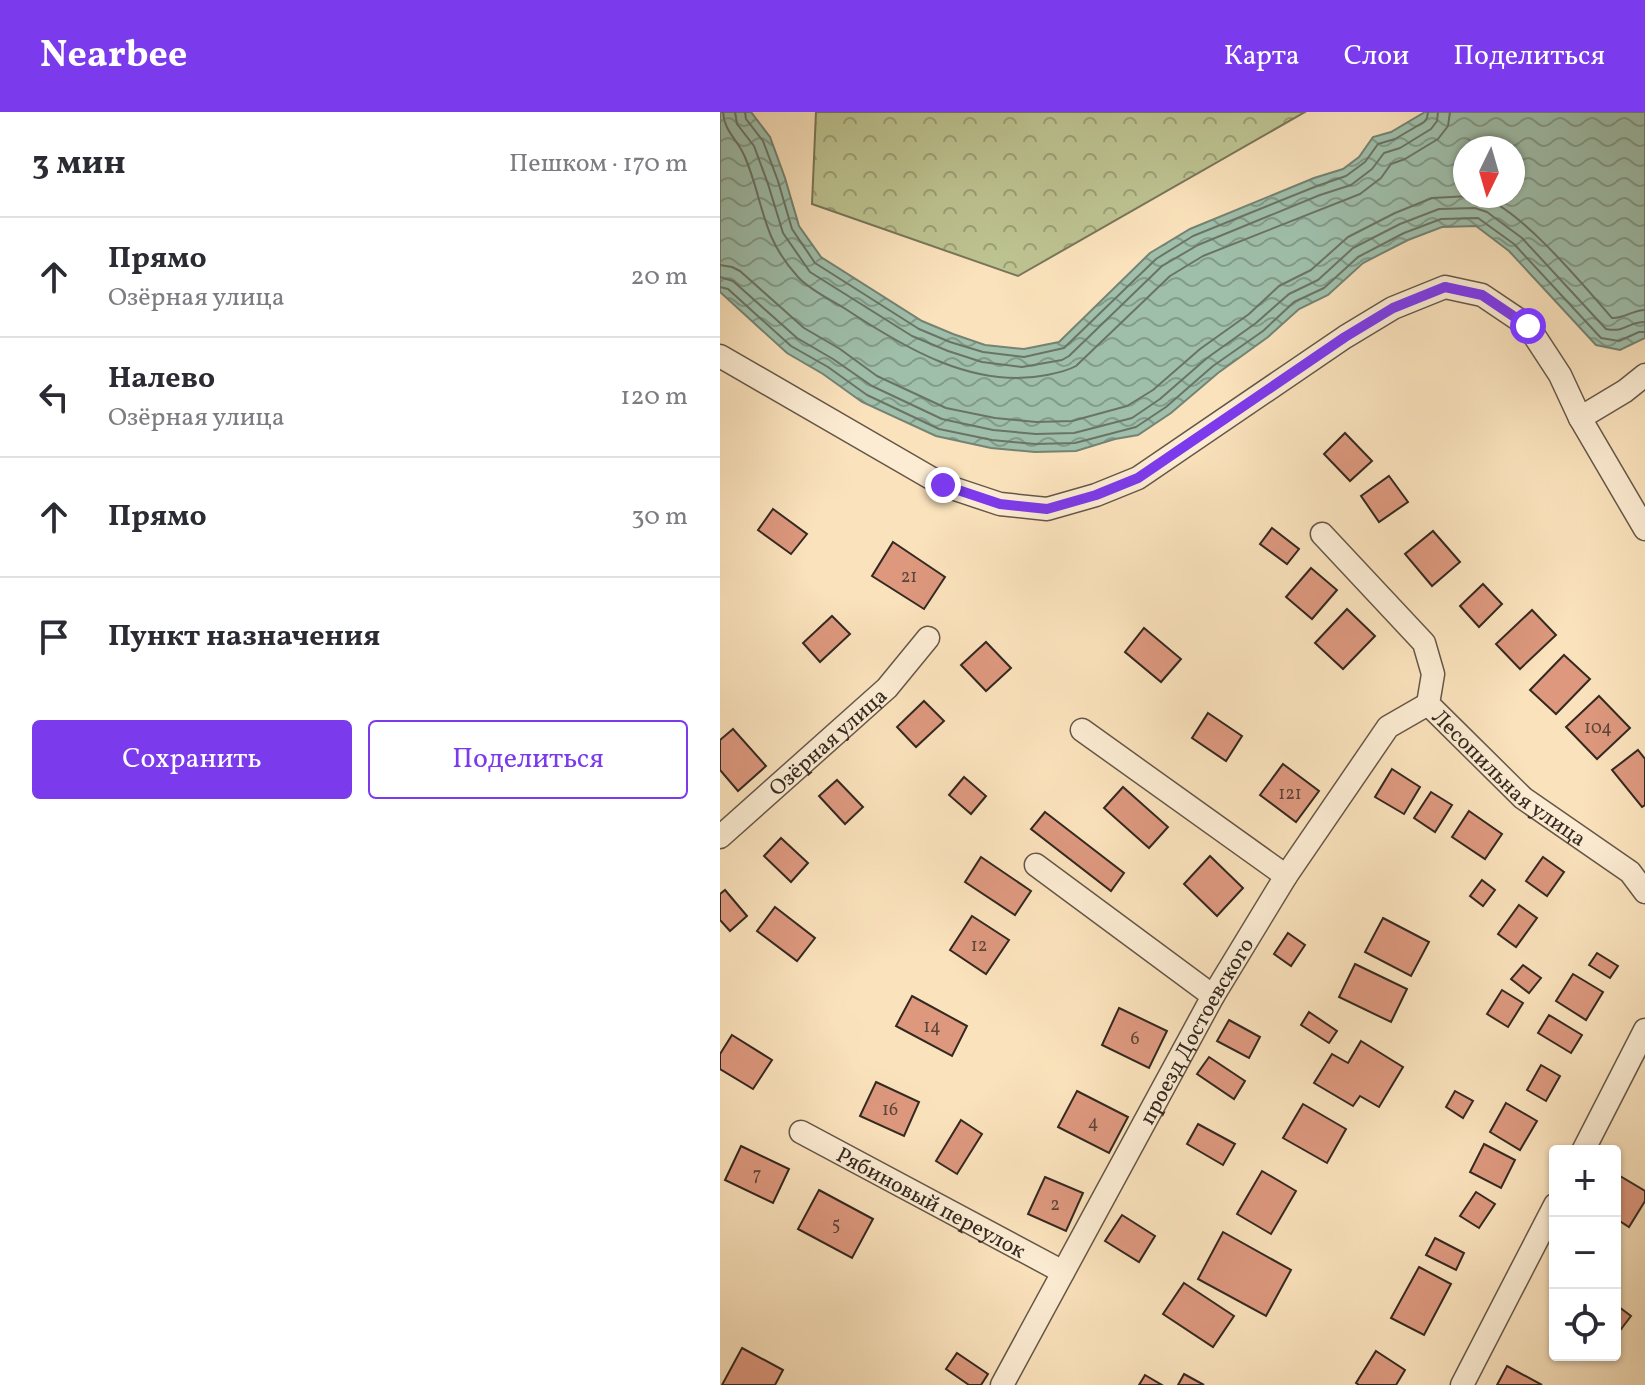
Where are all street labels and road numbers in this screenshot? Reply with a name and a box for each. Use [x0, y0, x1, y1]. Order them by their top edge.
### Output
street label: Озёрная улица [763, 682, 895, 804]
street label: Лесопильная улица [1424, 703, 1592, 855]
street label: проезд Достоевского [1133, 932, 1263, 1131]
street label: Рябиновый переулок [830, 1141, 1031, 1267]

